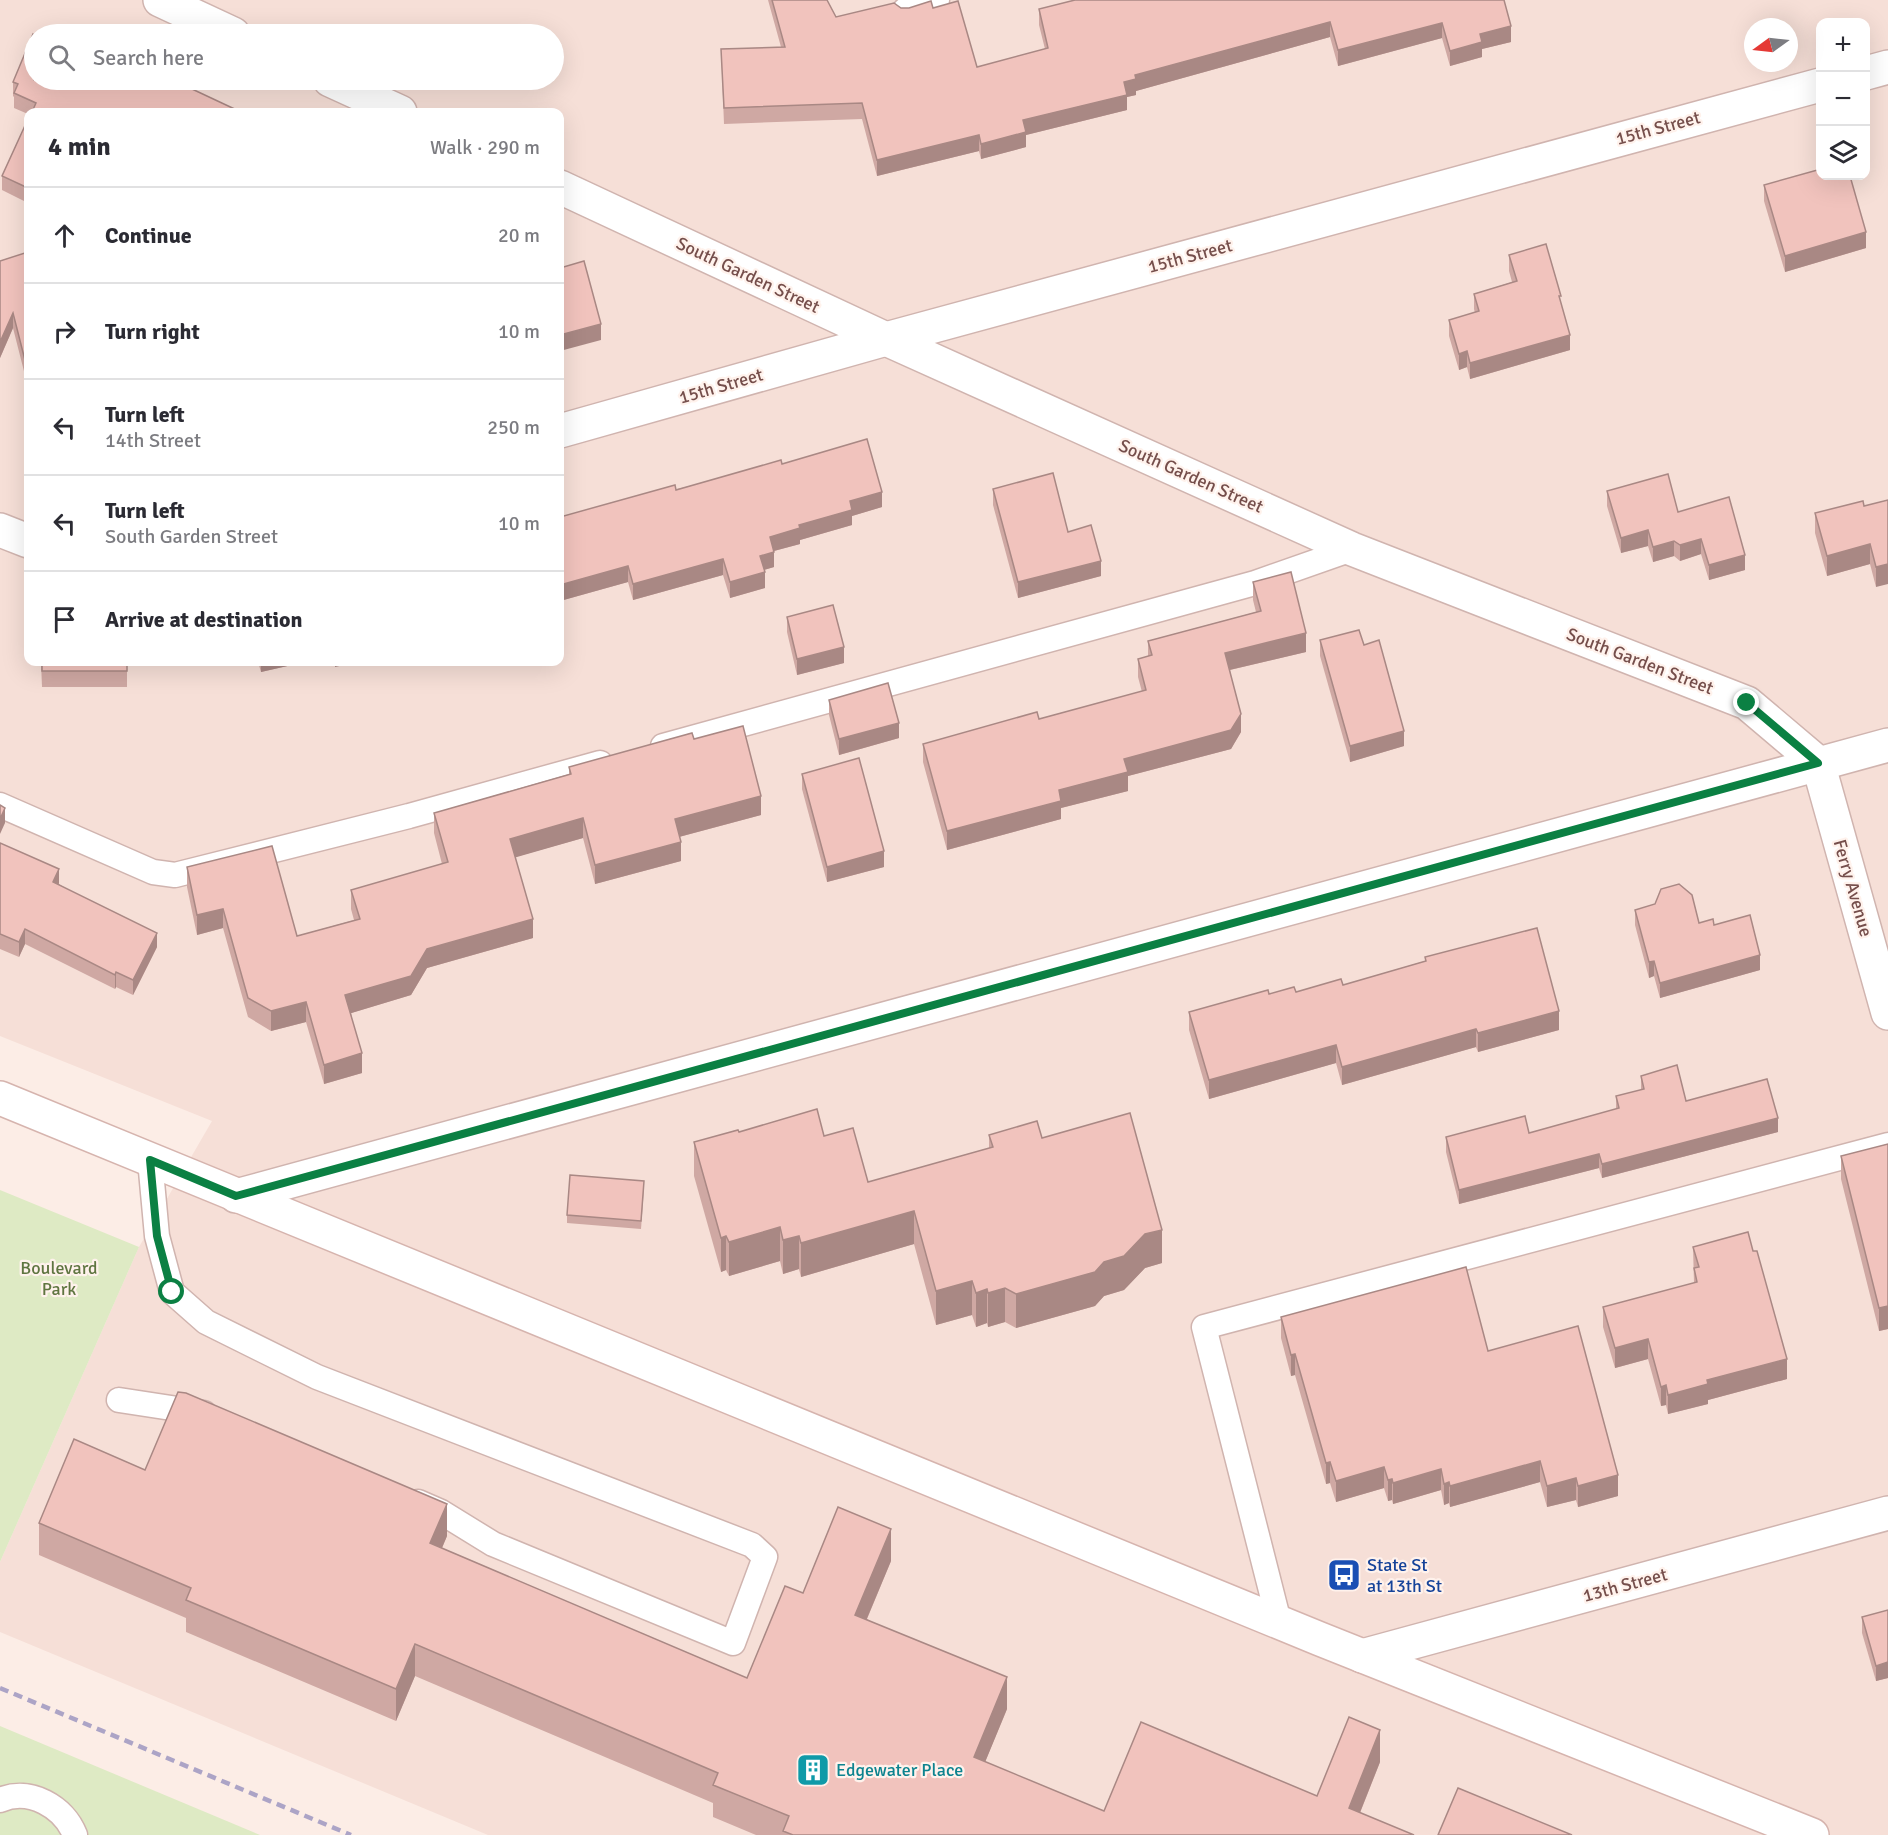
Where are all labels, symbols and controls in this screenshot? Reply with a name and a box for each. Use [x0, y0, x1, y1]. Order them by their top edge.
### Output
north arrow [1744, 18, 1798, 72]
map controls [1816, 18, 1870, 180]
button: + [1816, 18, 1870, 72]
search box [24, 24, 564, 90]
icon: search [45, 41, 78, 74]
text: Search here [93, 44, 204, 71]
button: − [1816, 72, 1870, 126]
street label: 15th Street [1613, 106, 1703, 150]
button: layers [1816, 126, 1870, 180]
text: 4 min [48, 131, 111, 163]
text: Walk · 290 m [430, 135, 540, 160]
icon: ahead [48, 219, 81, 252]
text: Continue [105, 222, 192, 249]
text: 20 m [498, 223, 540, 248]
street label: South Garden Street [673, 232, 823, 318]
street label: 15th Street [1145, 234, 1235, 278]
icon: right [48, 315, 81, 348]
text: Turn right [105, 318, 200, 345]
text: 10 m [498, 319, 540, 344]
street label: 15th Street [676, 364, 766, 408]
text: Turn left [105, 401, 185, 428]
icon: left [48, 411, 81, 444]
text: 250 m [487, 415, 540, 440]
text: 14th Street [105, 428, 201, 453]
street label: South Garden Street [1115, 434, 1267, 518]
text: Turn left [105, 497, 185, 524]
icon: left [48, 507, 81, 540]
text: 10 m [498, 511, 540, 536]
text: South Garden Street [105, 524, 278, 549]
icon: arrive [48, 603, 81, 636]
text: Arrive at destination [105, 606, 302, 633]
street label: South Garden Street [1563, 623, 1717, 699]
route end [1733, 689, 1759, 715]
street label: Ferry Avenue [1829, 837, 1877, 939]
park label: Boulevard Park [20, 1257, 98, 1300]
route start [158, 1278, 184, 1304]
place label: State St at 13th St [1367, 1554, 1442, 1597]
bus stop icon: State St at 13th St [1326, 1557, 1362, 1593]
street label: 13th Street [1580, 1563, 1670, 1607]
building icon: Edgewater Place [795, 1752, 831, 1788]
place label: Edgewater Place [836, 1759, 963, 1781]

